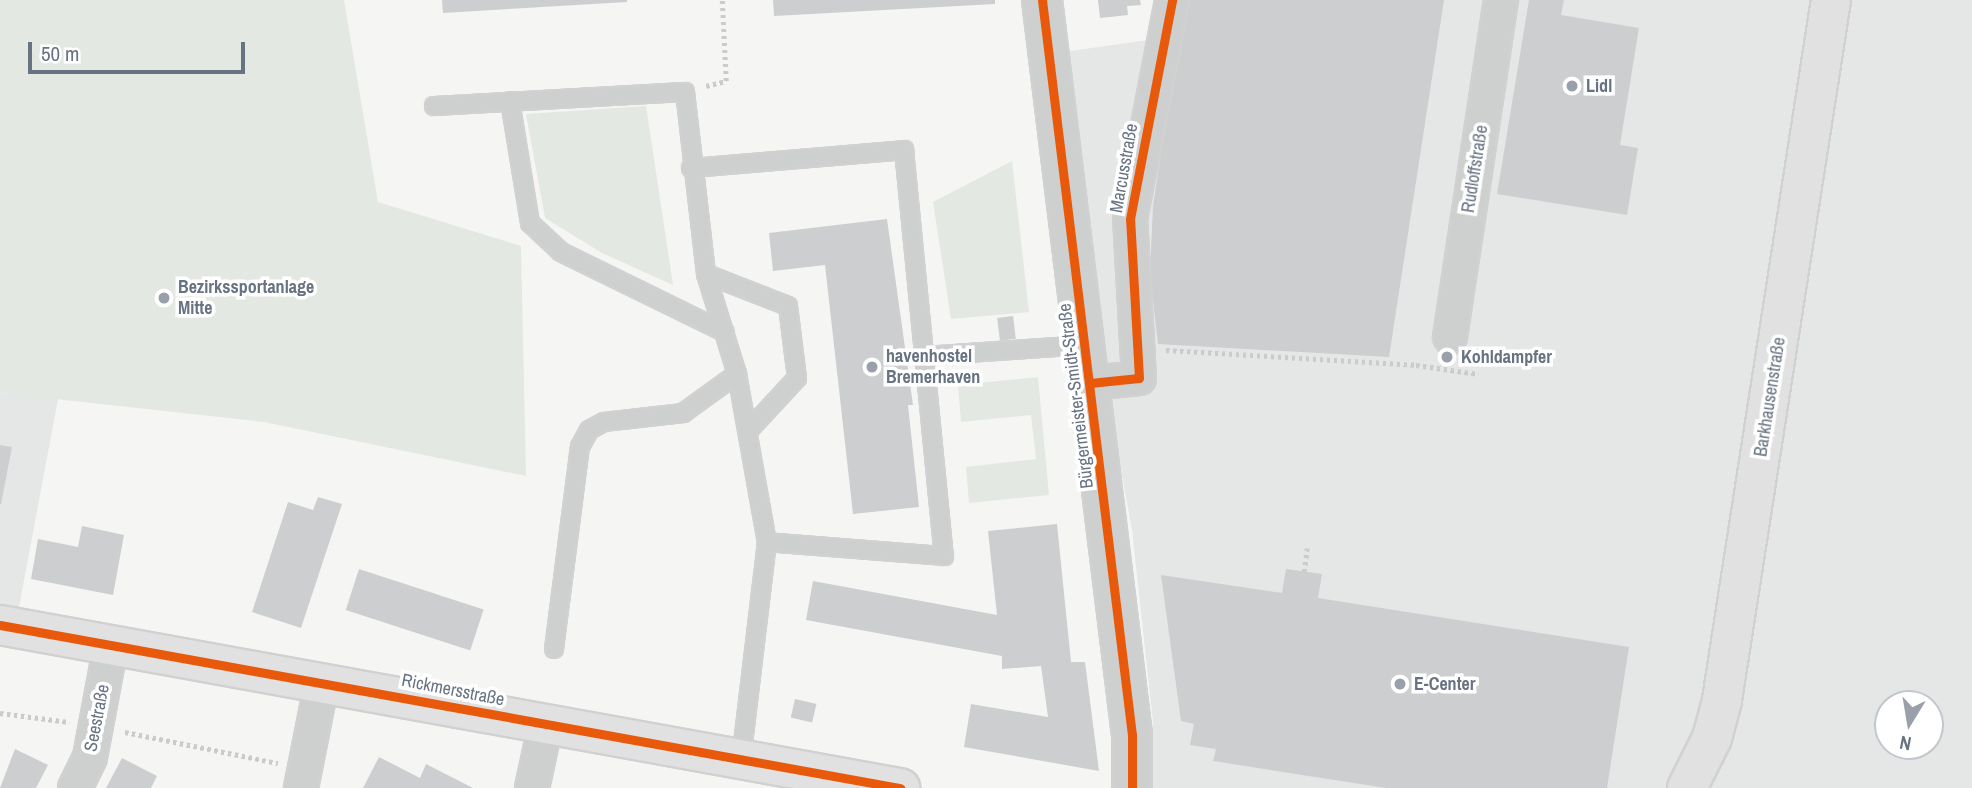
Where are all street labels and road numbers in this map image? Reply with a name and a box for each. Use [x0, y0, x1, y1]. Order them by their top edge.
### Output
street label: Marcusstraße [1106, 122, 1142, 214]
street label: Rudloffstraße [1457, 124, 1493, 214]
street label: Bürgermeister-Smidt-Straße [1054, 302, 1098, 490]
street label: Barkhausenstraße [1750, 336, 1790, 458]
street label: Rickmersstraße [400, 669, 506, 711]
street label: Seestraße [80, 683, 114, 753]

